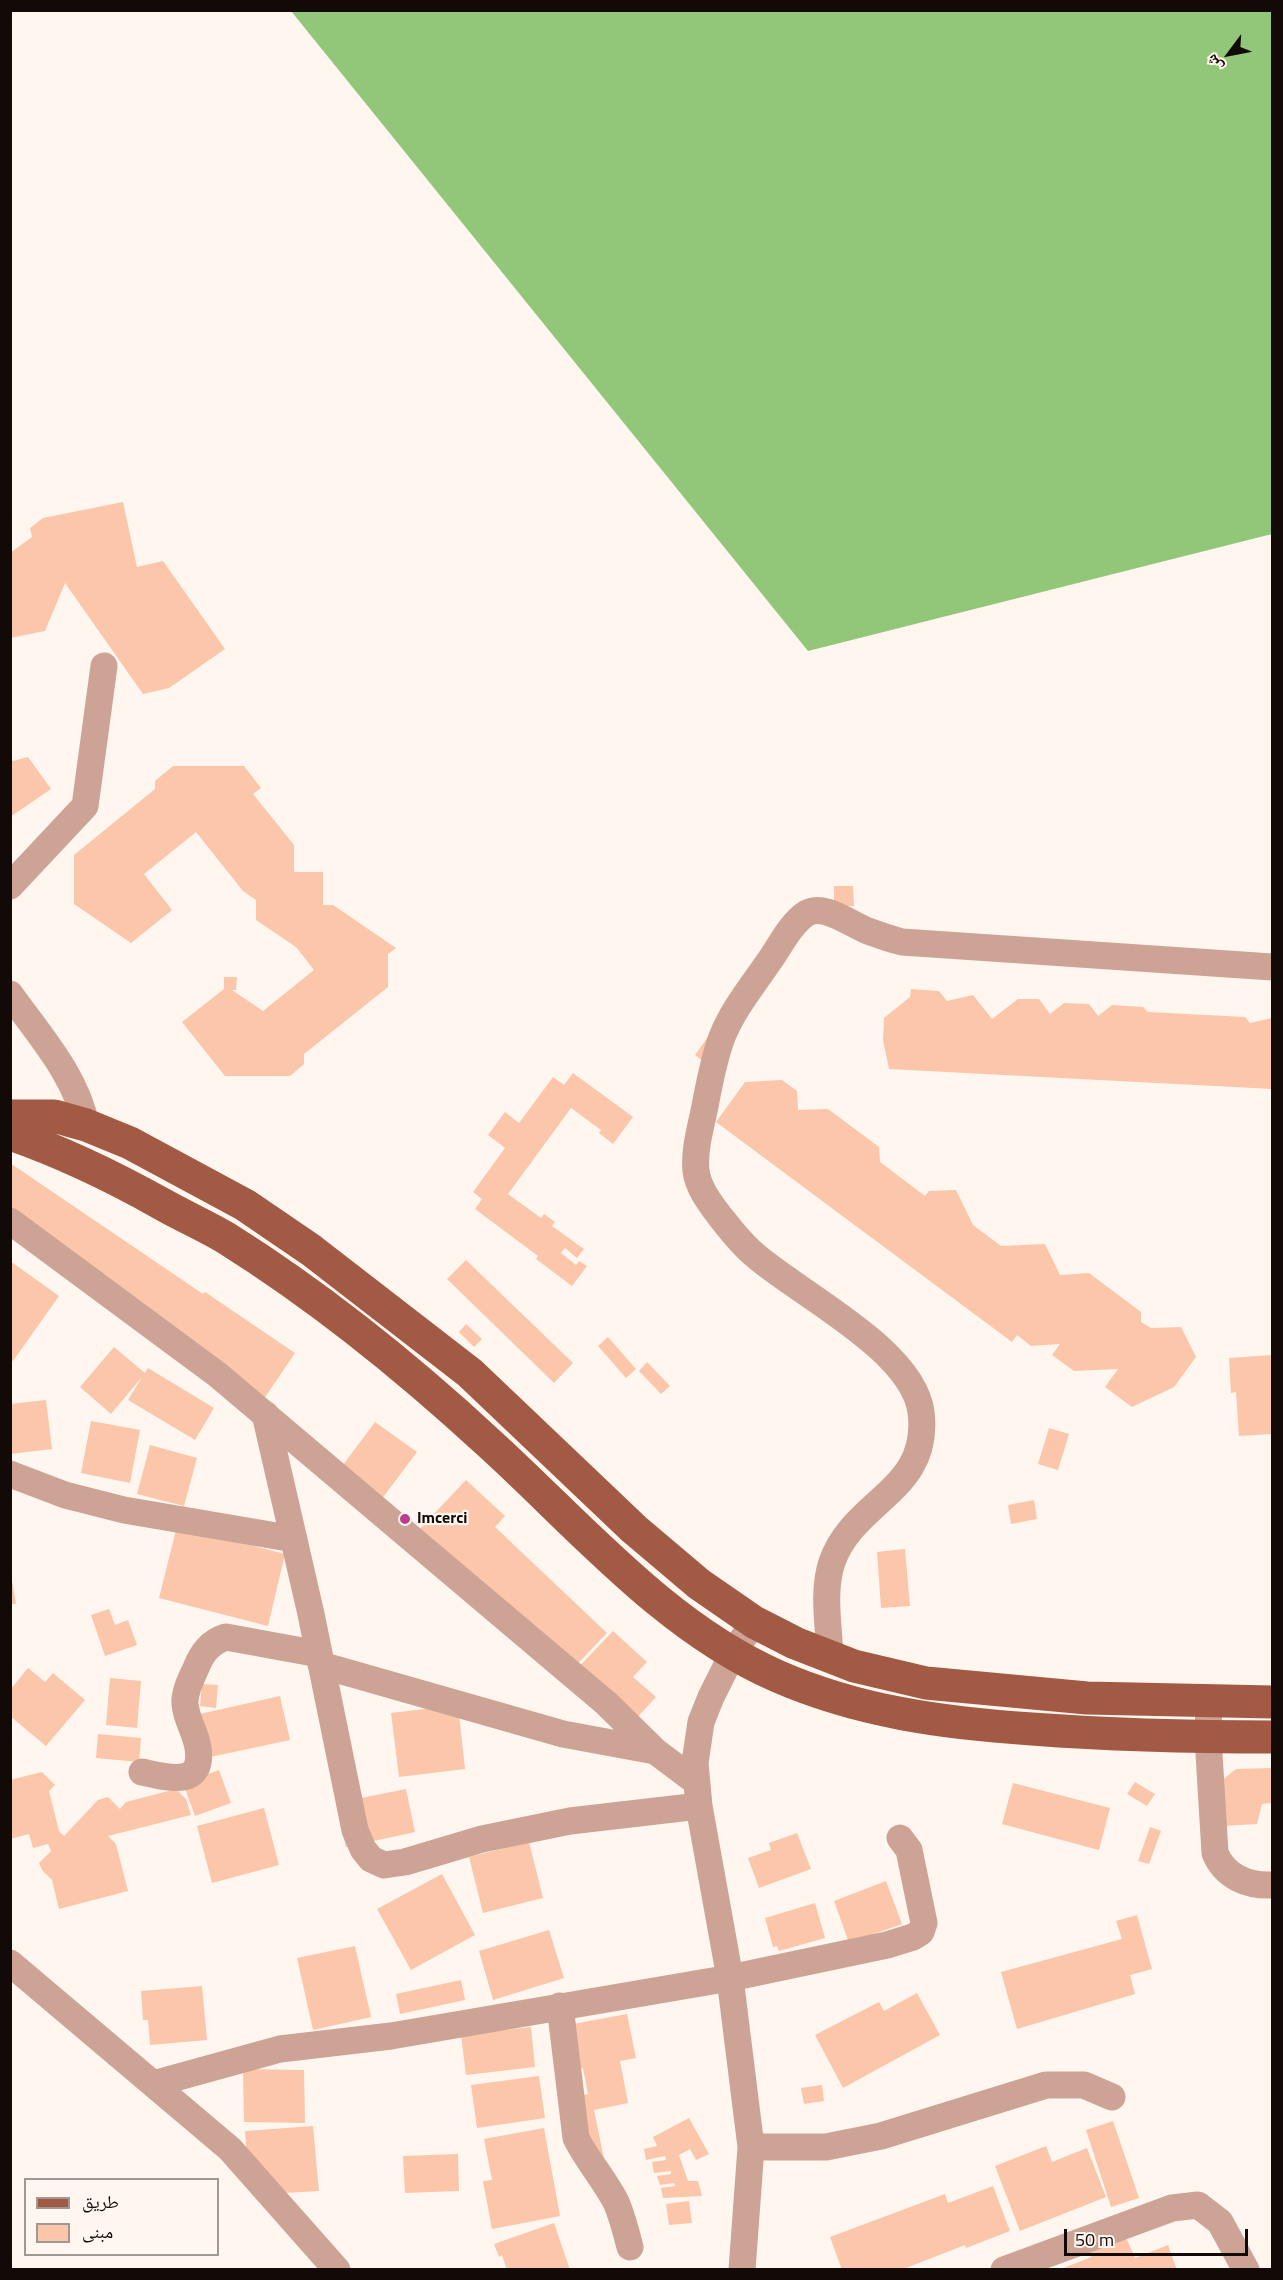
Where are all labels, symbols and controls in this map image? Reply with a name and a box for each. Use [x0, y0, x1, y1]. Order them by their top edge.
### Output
north arrow [1199, 24, 1259, 84]
text: ش [1199, 50, 1228, 77]
place label: Imcerci [417, 1509, 467, 1529]
marker: Imcerci [398, 1512, 412, 1526]
legend [24, 2178, 219, 2256]
text: طريق [82, 2188, 119, 2215]
scale bar [1067, 2217, 1252, 2255]
text: مبنى [82, 2218, 113, 2245]
text: 50 m [1075, 2226, 1114, 2253]

